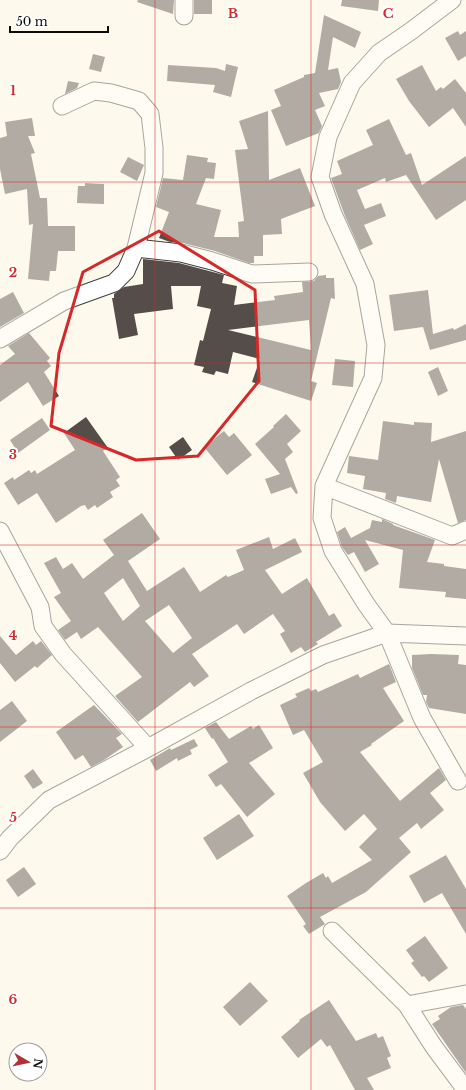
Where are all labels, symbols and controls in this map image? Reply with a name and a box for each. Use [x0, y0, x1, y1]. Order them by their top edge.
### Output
text: B [228, 5, 238, 22]
text: C [383, 5, 394, 22]
scale bar [10, 8, 108, 34]
text: 50 m [16, 14, 48, 29]
text: 1 [10, 82, 16, 99]
text: 2 [9, 264, 17, 281]
text: 3 [9, 446, 17, 463]
text: 4 [9, 627, 18, 644]
text: 5 [9, 809, 17, 826]
text: 6 [9, 991, 18, 1008]
north arrow [8, 1042, 48, 1082]
text: N [30, 1057, 46, 1070]

